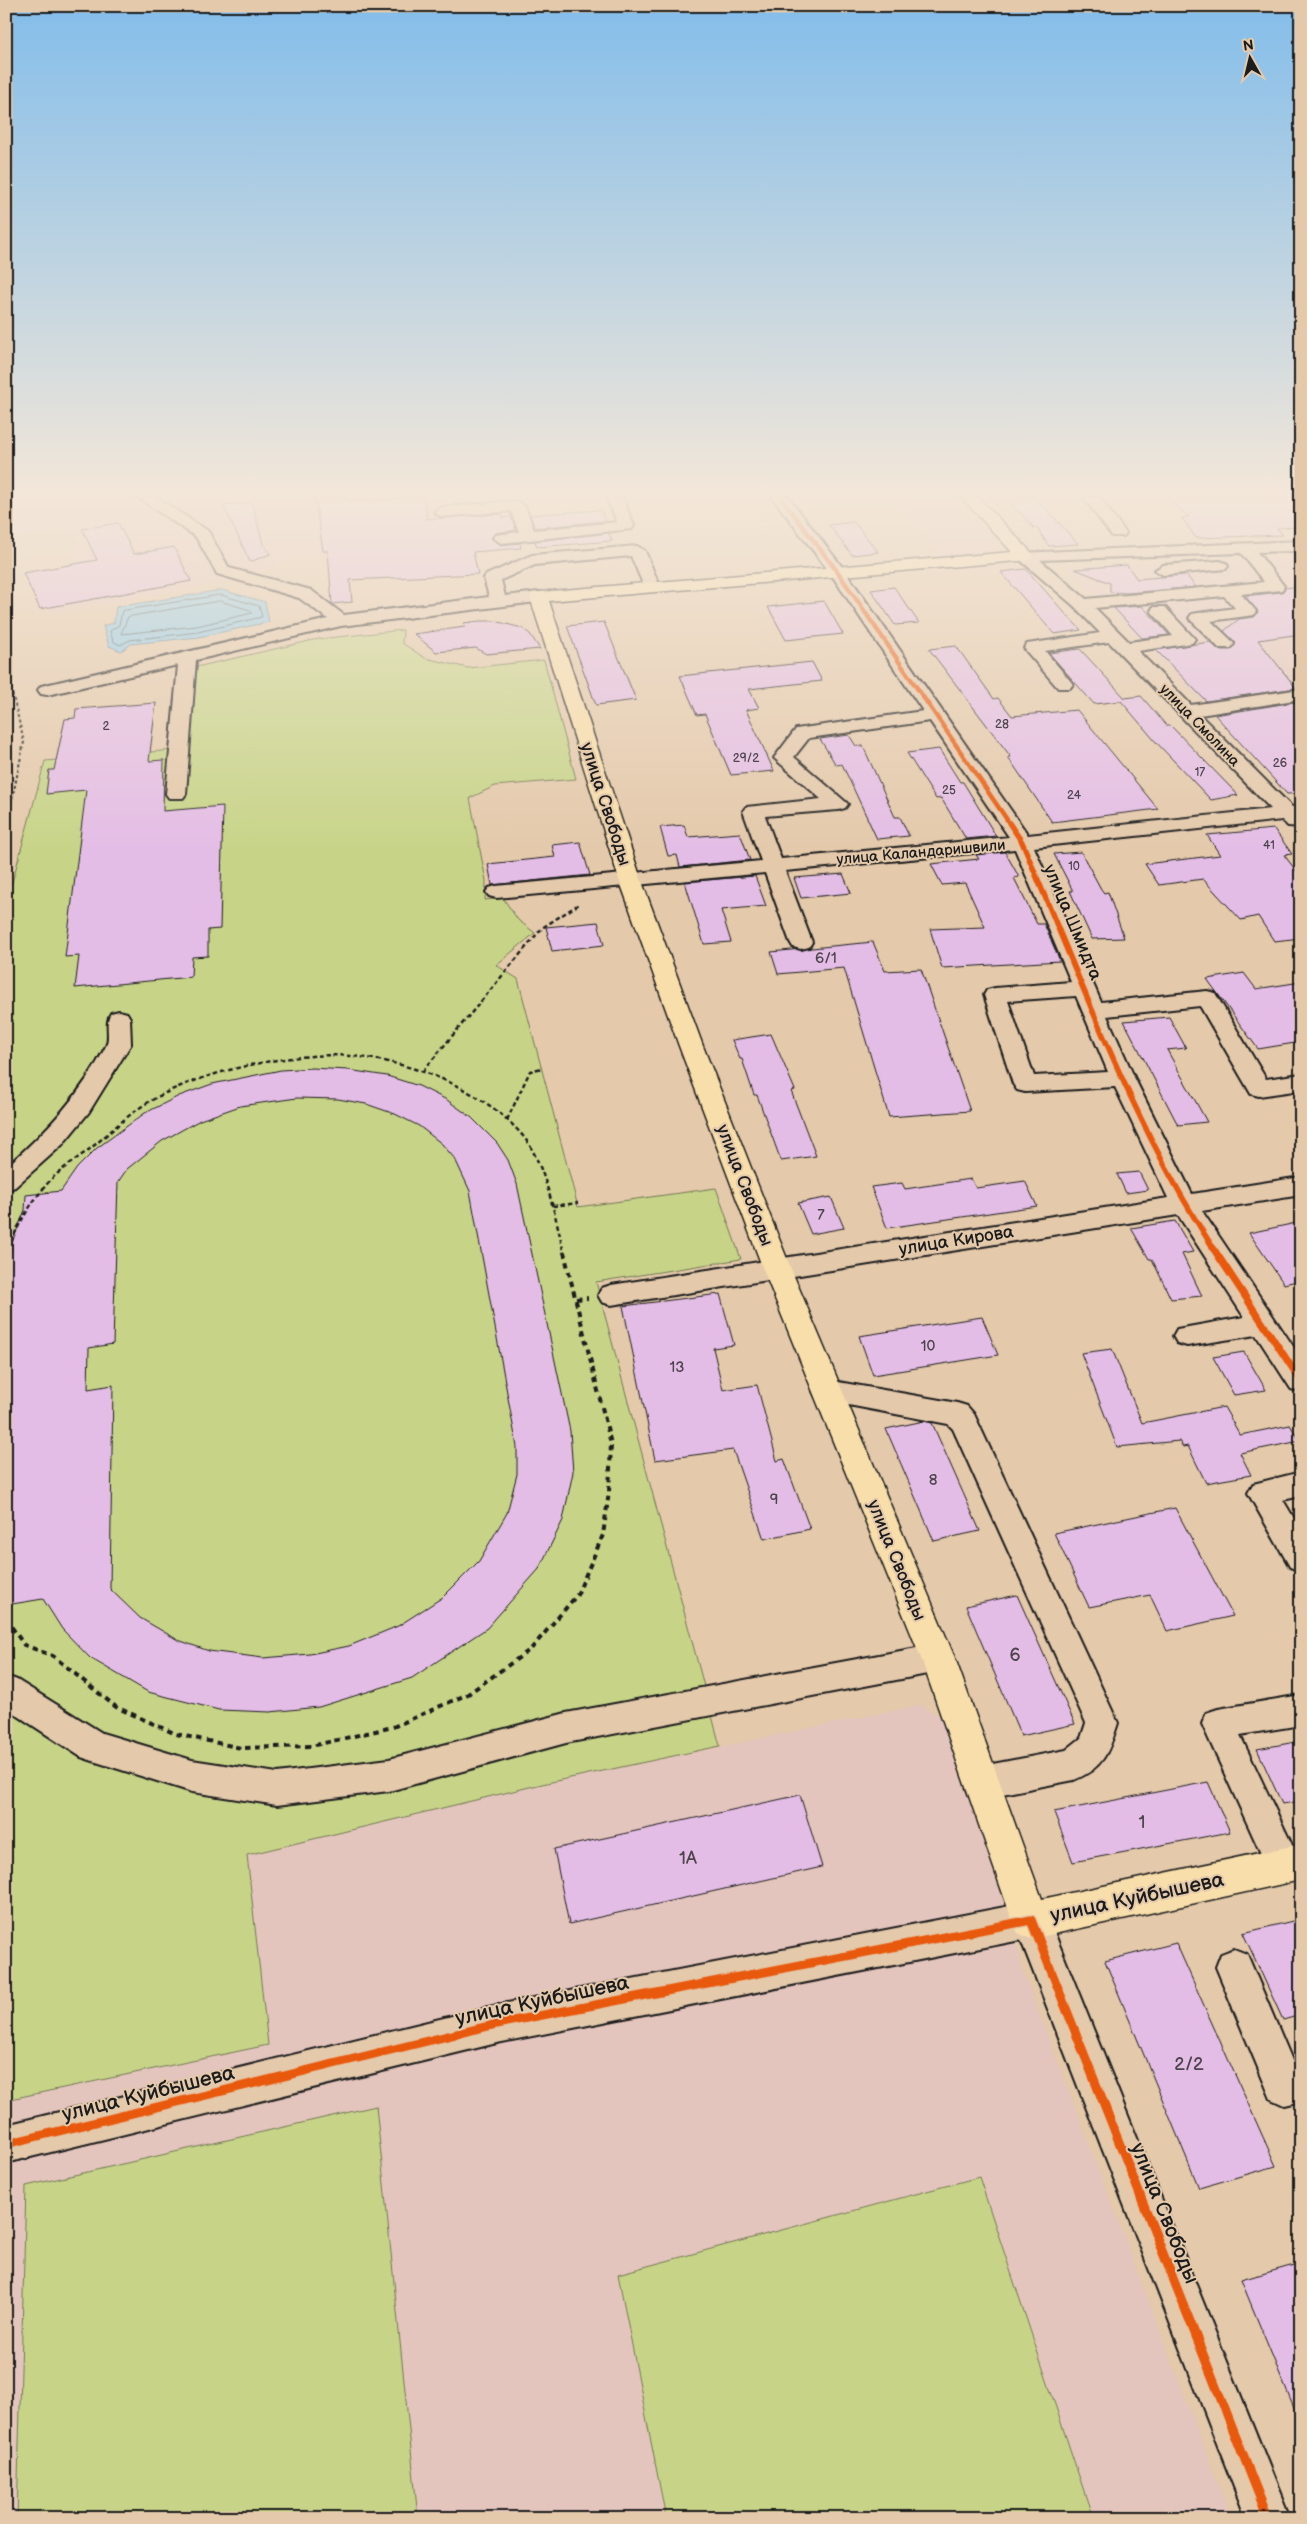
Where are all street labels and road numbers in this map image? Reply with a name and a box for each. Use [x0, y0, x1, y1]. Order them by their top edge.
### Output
street label: улица Смолина [1155, 680, 1244, 771]
street label: улица Свободы [576, 740, 635, 868]
street label: улица Каландаришвили [836, 836, 1006, 869]
street label: улица Шмидта [1039, 861, 1106, 984]
street label: улица Свободы [712, 1122, 777, 1249]
street label: улица Кирова [897, 1221, 1015, 1260]
street label: улица Свободы [863, 1497, 930, 1624]
street label: улица Куйбышева [1048, 1867, 1227, 1928]
street label: улица Куйбышева [453, 1970, 632, 2031]
street label: улица Куйбышева [59, 2060, 238, 2127]
street label: улица Свободы [1125, 2139, 1204, 2287]

